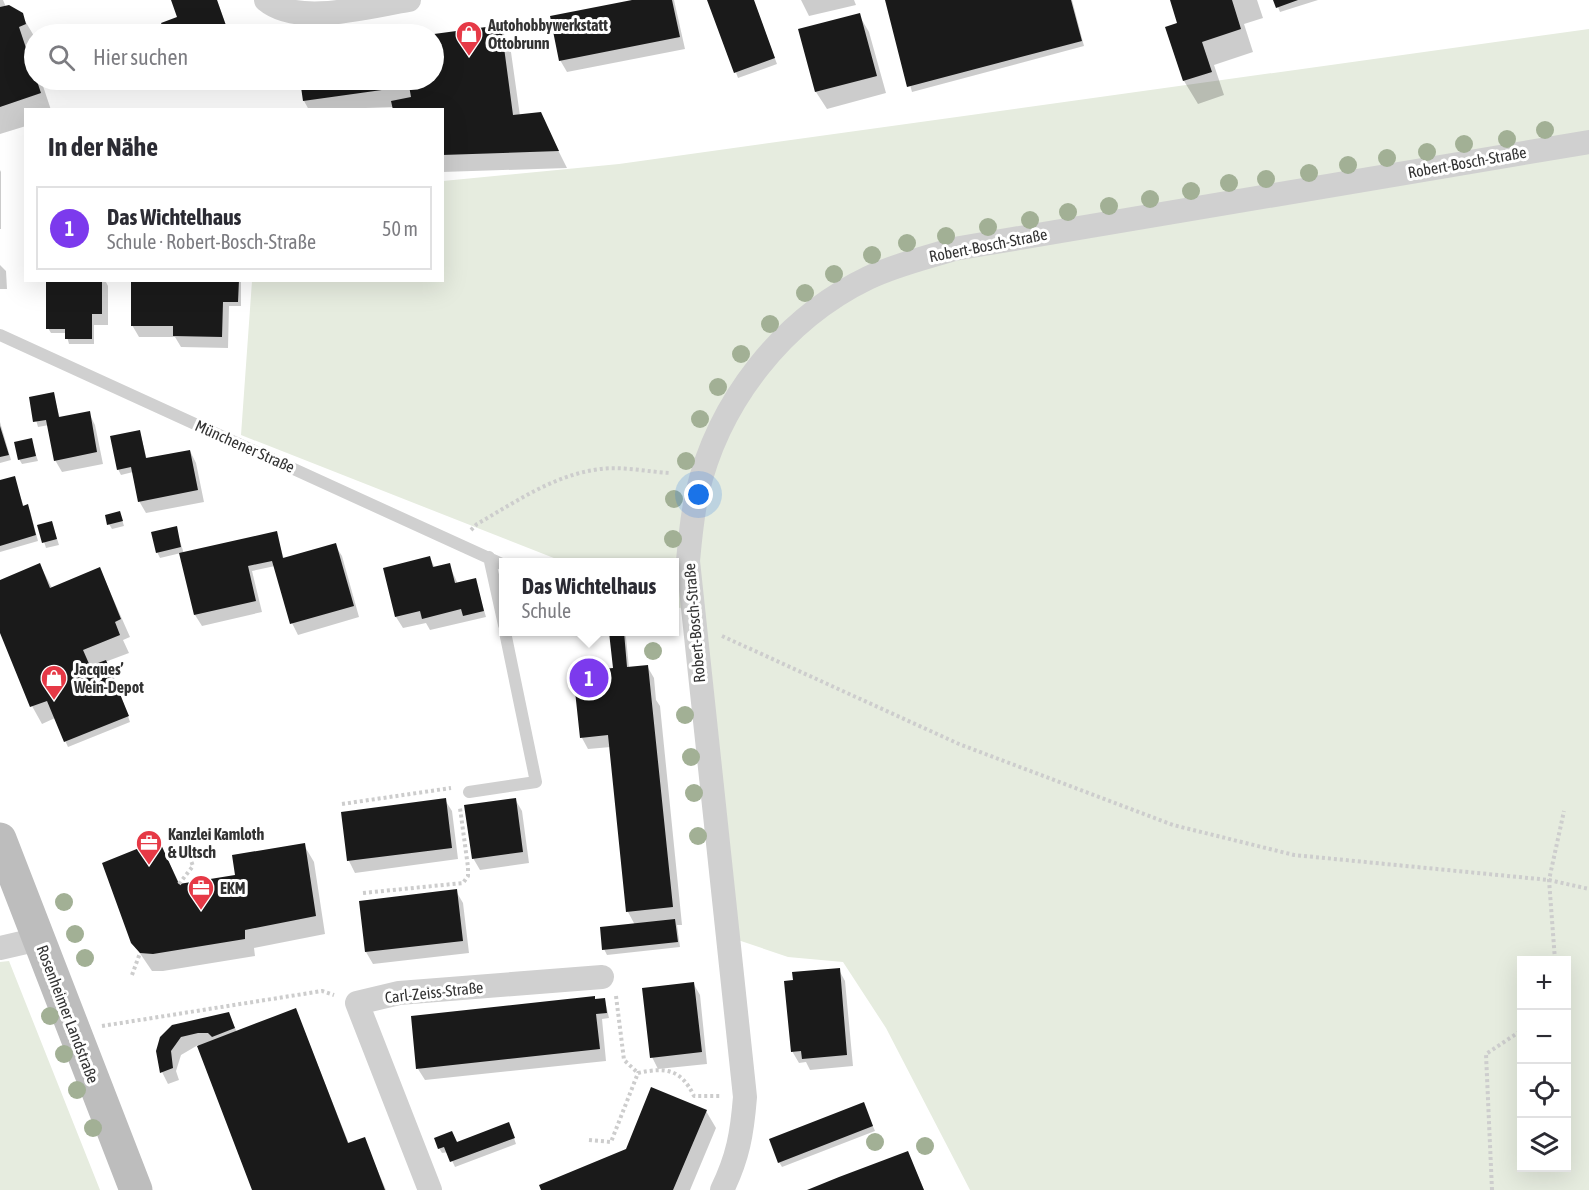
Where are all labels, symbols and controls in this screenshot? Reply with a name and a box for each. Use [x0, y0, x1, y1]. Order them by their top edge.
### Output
place label: Autohobbywerkstatt Ottobrunn [487, 16, 608, 52]
shop icon: Autohobbywerkstatt Ottobrunn [454, 19, 484, 57]
search box [24, 24, 444, 90]
icon: search [45, 41, 78, 74]
text: Hier suchen [93, 44, 188, 70]
text: In der Nähe [48, 132, 158, 162]
street label: Robert-Bosch-Straße [1406, 143, 1528, 181]
text: Das Wichtelhaus [107, 204, 241, 230]
text: 1 [65, 217, 74, 240]
text: 50 m [382, 217, 418, 240]
street label: Robert-Bosch-Straße [927, 225, 1049, 265]
text: Schule · Robert-Bosch-Straße [107, 230, 316, 253]
street label: Münchener Straße [192, 416, 298, 476]
your location [684, 480, 713, 509]
popup [499, 558, 679, 636]
street label: Robert-Bosch-Straße [680, 562, 708, 684]
text: Das Wichtelhaus [522, 573, 656, 599]
text: Schule [522, 599, 571, 622]
pin: 1 [570, 656, 608, 700]
place label: Jacques’ Wein-Depot [73, 660, 144, 696]
shop icon: Jacques’ Wein-Depot [39, 663, 69, 701]
place label: Kanzlei Kamloth & Ultsch [168, 825, 264, 861]
office icon: Kanzlei Kamloth & Ultsch [134, 828, 164, 866]
office icon: EKM [186, 873, 216, 911]
place label: EKM [220, 879, 245, 897]
street label: Rosenheimer Landstraße [33, 942, 103, 1086]
map controls [1517, 956, 1571, 1172]
button: + [1517, 956, 1571, 1010]
street label: Carl-Zeiss-Straße [384, 978, 484, 1006]
button: − [1517, 1010, 1571, 1064]
button: locate [1517, 1064, 1571, 1118]
button: layers [1517, 1118, 1571, 1172]

